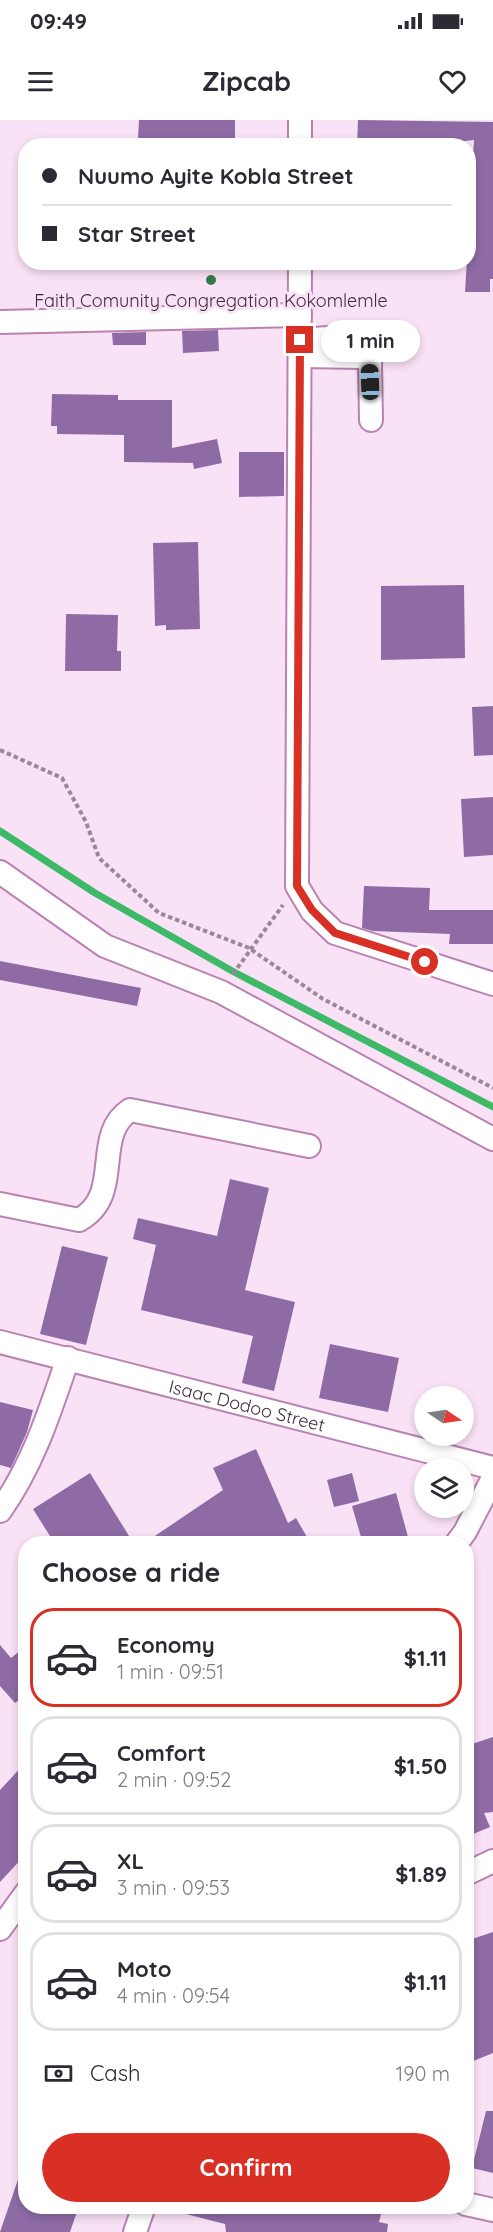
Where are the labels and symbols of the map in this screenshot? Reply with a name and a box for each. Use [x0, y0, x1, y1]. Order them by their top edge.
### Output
marker: Faith Comunity Congregation Kokomlemle [204, 273, 218, 287]
place label: Faith Comunity Congregation Kokomlemle [34, 289, 388, 312]
callout: 1 min [321, 319, 420, 361]
route end [286, 326, 313, 353]
car [360, 364, 380, 400]
route start [411, 948, 438, 975]
street label: Isaac Dodoo Street [167, 1374, 327, 1436]
north arrow [414, 1386, 474, 1446]

